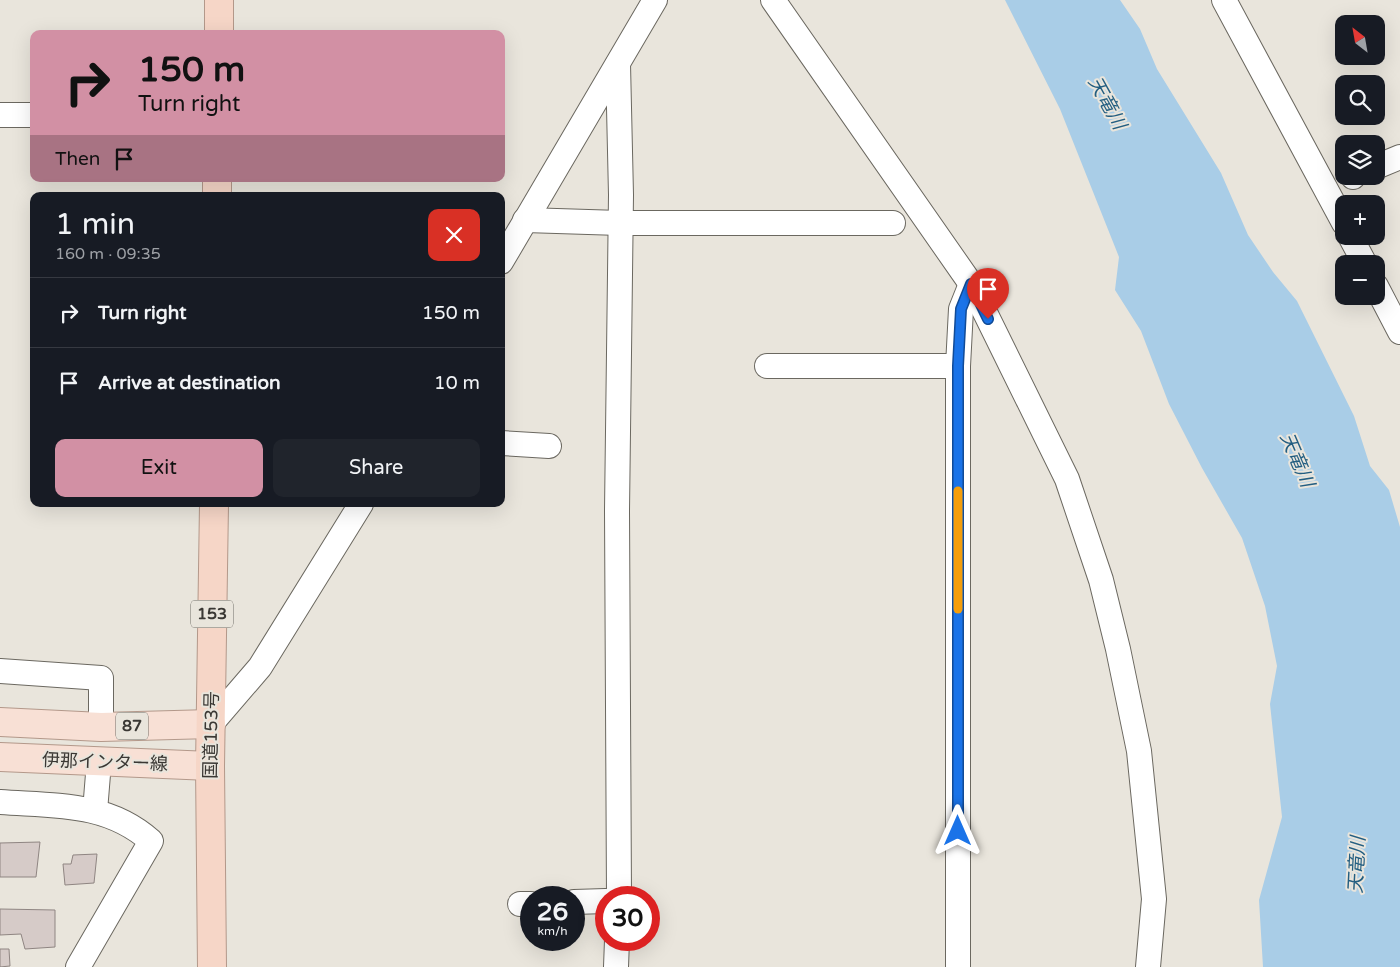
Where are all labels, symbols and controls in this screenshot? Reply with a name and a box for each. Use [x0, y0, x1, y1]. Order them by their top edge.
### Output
north arrow [1335, 15, 1385, 65]
map controls [1335, 15, 1385, 305]
text: 150 m [138, 49, 245, 91]
icon: right [55, 50, 120, 115]
water label: 天竜川 [1084, 73, 1131, 135]
button: search [1335, 75, 1385, 125]
text: Turn right [138, 91, 240, 117]
button: layers [1335, 135, 1385, 185]
icon: arrive [110, 145, 138, 173]
text: Then [55, 148, 100, 170]
button: + [1335, 195, 1385, 245]
text: 1 min [55, 206, 135, 243]
button: close [428, 209, 480, 261]
text: 160 m · 09:35 [55, 244, 161, 264]
button: − [1335, 255, 1385, 305]
pin [967, 268, 1009, 319]
icon: arrive [974, 275, 1002, 303]
icon: right [55, 299, 83, 327]
text: Turn right [98, 302, 186, 324]
text: 150 m [422, 302, 480, 324]
icon: arrive [55, 369, 83, 397]
text: Arrive at destination [98, 372, 281, 394]
text: 10 m [434, 372, 480, 394]
water label: 天竜川 [1276, 429, 1319, 492]
button: Exit [55, 439, 263, 497]
button: Share [273, 439, 480, 497]
road number: 153 [191, 600, 233, 628]
street label: 国道153号 [199, 691, 223, 779]
road number: 87 [116, 712, 148, 739]
street label: 伊那インター線 [42, 749, 168, 775]
position arrow [931, 804, 983, 856]
water label: 天竜川 [1345, 834, 1370, 894]
speed limit sign: 30 [595, 886, 660, 951]
text: 26 [537, 897, 568, 927]
text: km/h [537, 924, 568, 938]

